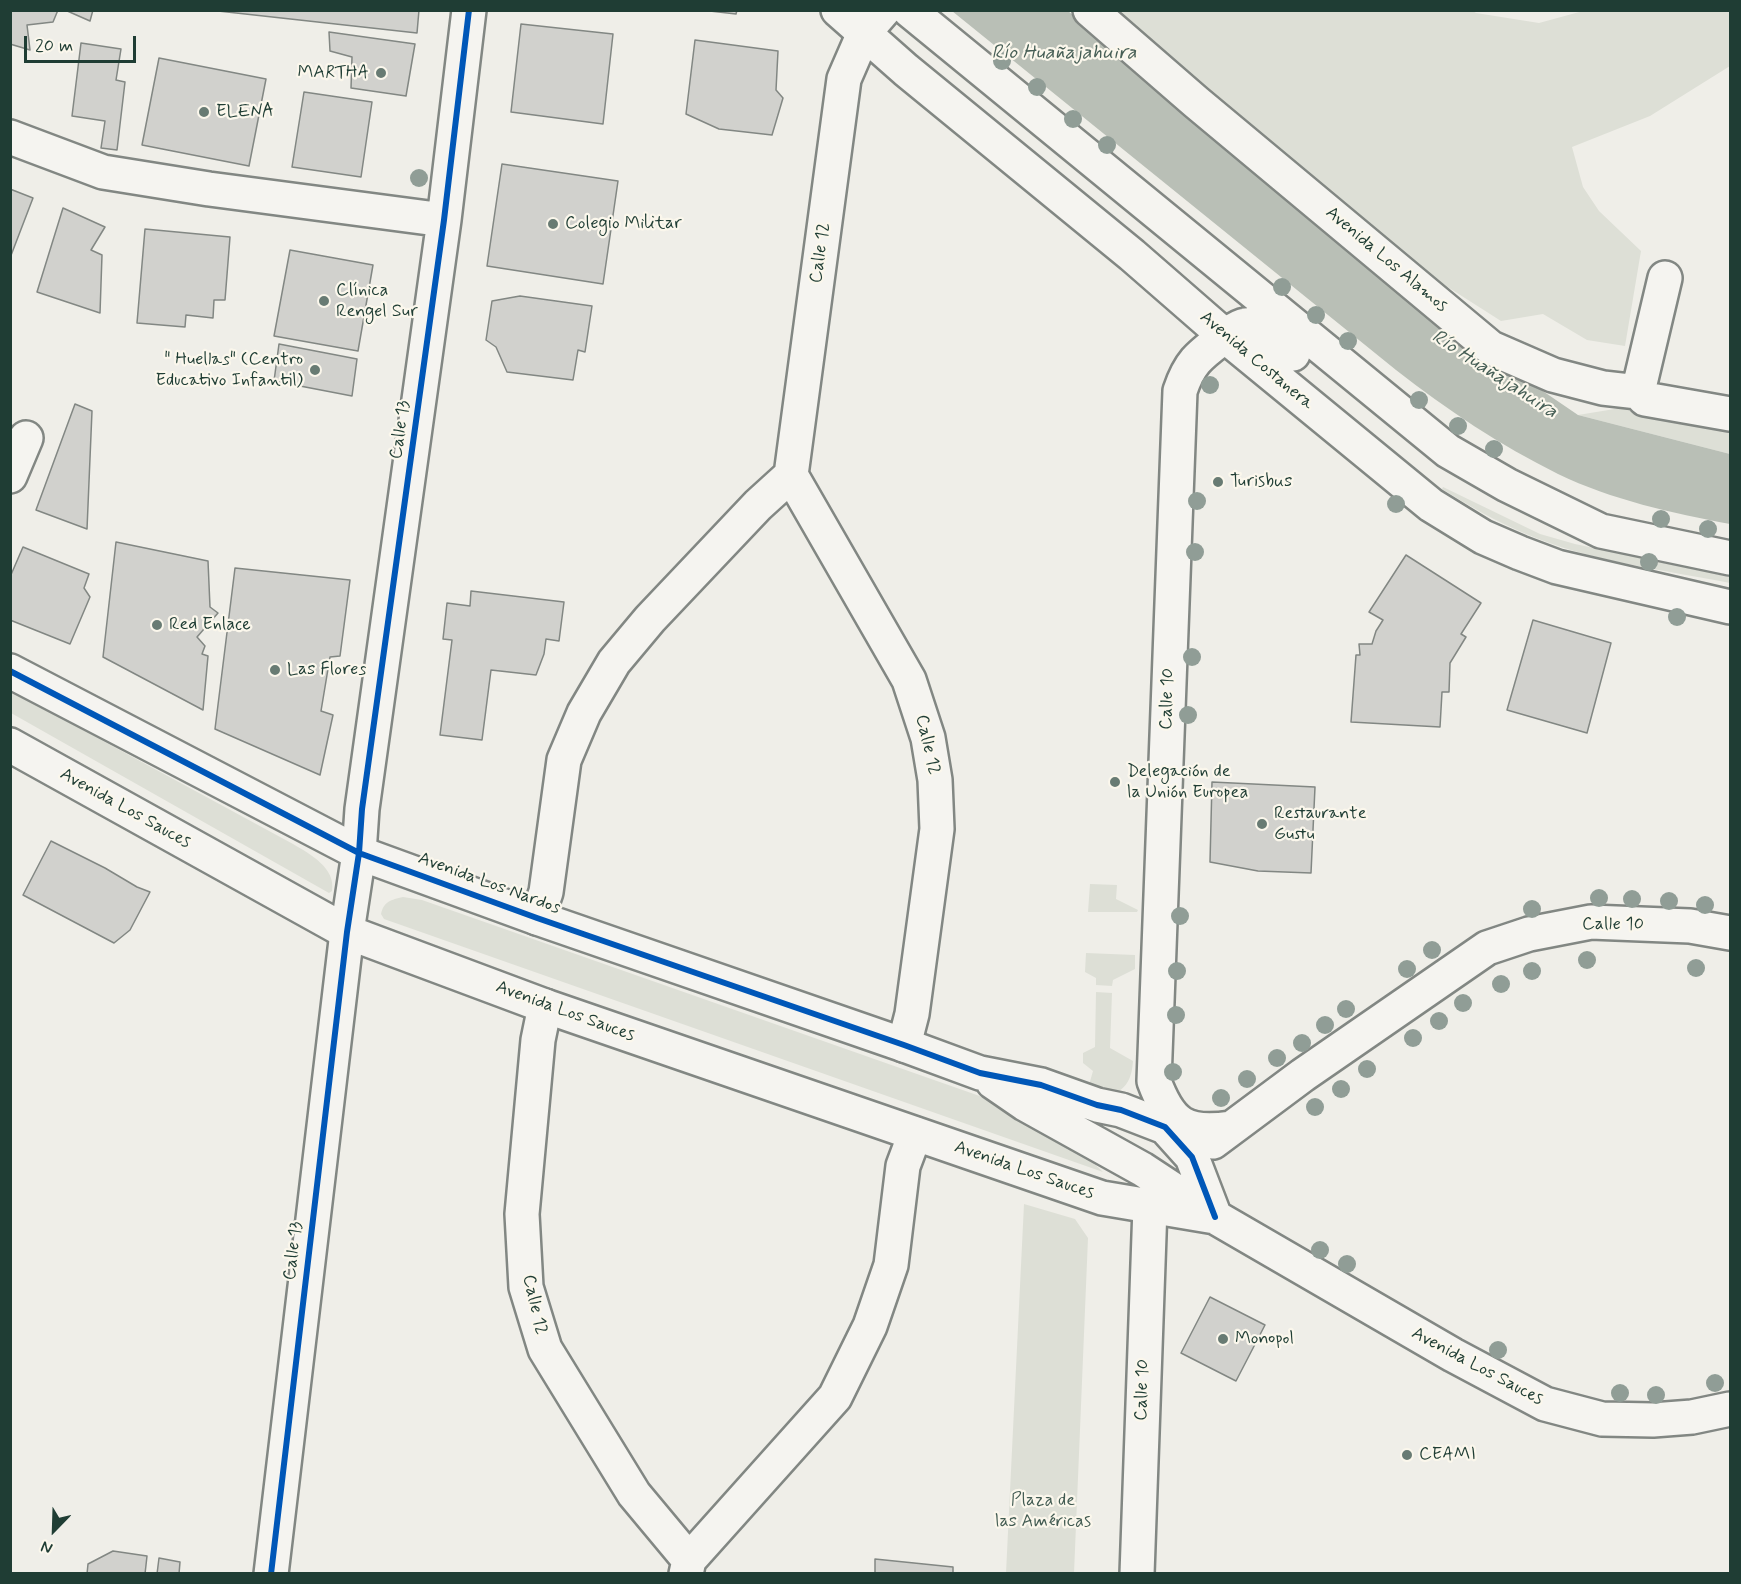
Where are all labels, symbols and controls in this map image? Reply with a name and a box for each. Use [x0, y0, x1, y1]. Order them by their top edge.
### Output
scale bar [27, 24, 140, 62]
text: 20 m [35, 34, 73, 58]
water label: Río Huañajahuira [991, 42, 1137, 66]
place label: MARTHA [297, 62, 369, 84]
marker: MARTHA [374, 66, 388, 80]
place label: ELENA [216, 101, 274, 123]
marker: ELENA [197, 105, 211, 119]
street label: Avenida Los Alamos [1320, 202, 1452, 318]
place label: Colegio Militar [565, 213, 682, 235]
marker: Colegio Militar [546, 217, 560, 231]
street label: Calle 12 [806, 221, 836, 285]
place label: Clínica Rengel Sur [336, 280, 418, 322]
marker: Clínica Rengel Sur [317, 294, 331, 308]
street label: Avenida Costanera [1195, 307, 1317, 415]
water label: Río Huañajahuira [1427, 325, 1561, 425]
place label: " Huellas" (Centro Educativo Infantil) [156, 349, 303, 392]
marker: " Huellas" (Centro Educativo Infantil) [308, 363, 322, 377]
street label: Calle 13 [386, 399, 416, 461]
place label: Turisbus [1230, 471, 1292, 493]
marker: Turisbus [1211, 475, 1225, 489]
place label: Red Enlace [169, 614, 251, 636]
marker: Red Enlace [150, 618, 164, 632]
place label: Las Flores [287, 659, 366, 681]
marker: Las Flores [268, 663, 282, 677]
street label: Calle 10 [1156, 668, 1180, 730]
street label: Calle 12 [910, 713, 944, 777]
place label: Delegación de la Unión Europea [1127, 761, 1248, 804]
street label: Avenida Los Sauces [56, 764, 194, 854]
marker: Delegación de la Unión Europea [1108, 775, 1122, 789]
place label: Restaurante Gustu [1274, 803, 1367, 846]
marker: Restaurante Gustu [1255, 817, 1269, 831]
street label: Avenida Los Nardos [415, 848, 563, 920]
street label: Calle 10 [1582, 914, 1644, 936]
street label: Avenida Los Sauces [493, 977, 637, 1047]
street label: Avenida Los Sauces [951, 1137, 1097, 1205]
street label: Calle 13 [280, 1220, 308, 1282]
street label: Calle 12 [517, 1273, 551, 1337]
street label: Avenida Los Sauces [1407, 1323, 1547, 1411]
place label: Monopol [1235, 1328, 1294, 1350]
marker: Monopol [1216, 1332, 1230, 1346]
street label: Calle 10 [1131, 1359, 1155, 1421]
place label: CEAMI [1419, 1444, 1476, 1466]
marker: CEAMI [1400, 1448, 1414, 1462]
park label: Plaza de las Américas [995, 1490, 1091, 1532]
north arrow [24, 1500, 84, 1560]
text: N [38, 1535, 56, 1559]

